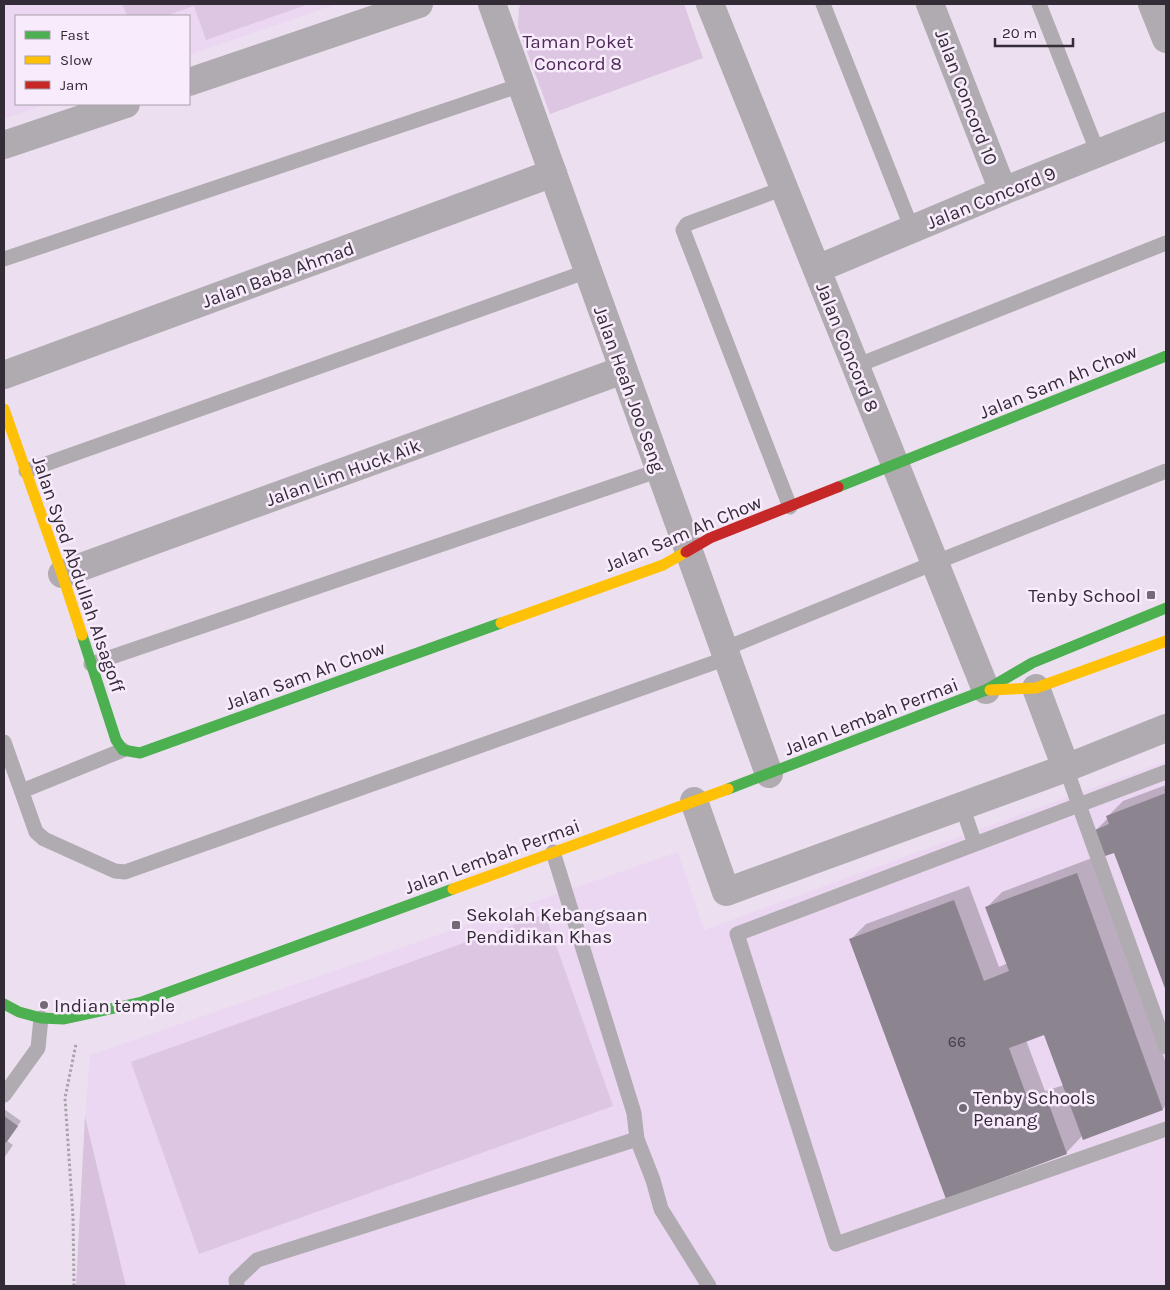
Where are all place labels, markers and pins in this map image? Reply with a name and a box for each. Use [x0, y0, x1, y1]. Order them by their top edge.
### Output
place label: Tenby School [1028, 585, 1141, 607]
marker: Tenby School [1145, 589, 1157, 601]
place label: Sekolah Kebangsaan Pendidikan Khas [466, 904, 648, 948]
marker: Sekolah Kebangsaan Pendidikan Khas [450, 919, 462, 931]
place label: Indian temple [54, 995, 175, 1017]
marker: Indian temple [38, 999, 50, 1011]
place label: Tenby Schools Penang [973, 1087, 1096, 1131]
marker: Tenby Schools Penang [957, 1102, 969, 1114]

